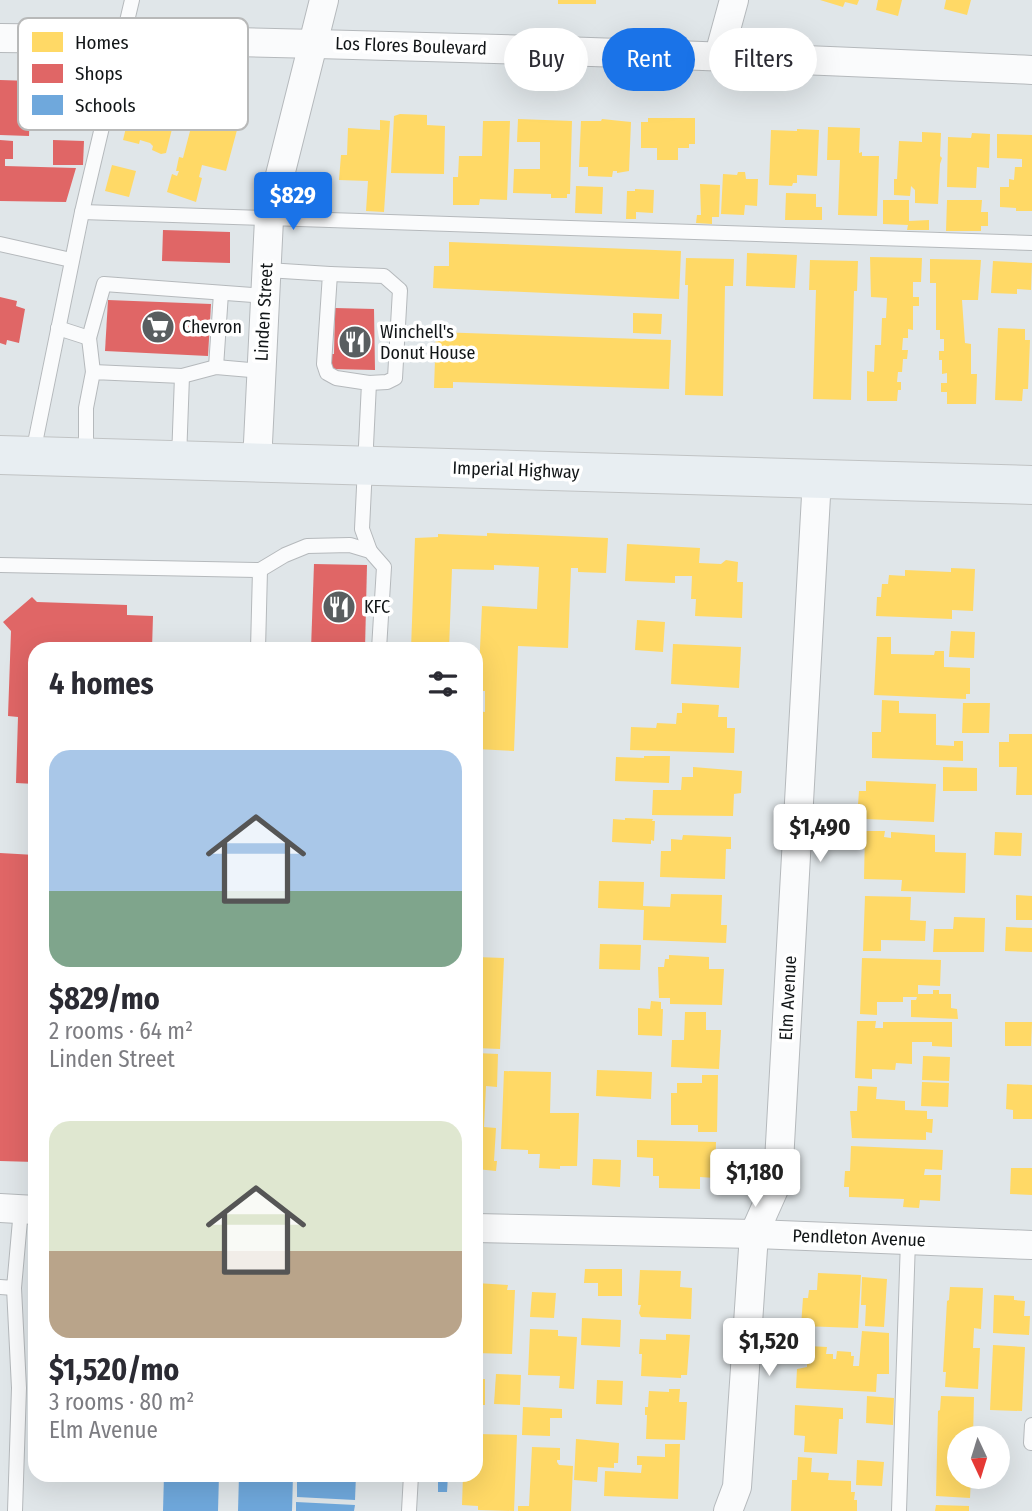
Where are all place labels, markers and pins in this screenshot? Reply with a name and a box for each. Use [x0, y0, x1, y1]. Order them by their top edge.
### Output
pin: $829 [252, 173, 334, 232]
supermarket icon: Chevron [139, 308, 177, 346]
place label: Chevron [182, 316, 242, 338]
place label: Winchell's Donut House [380, 321, 475, 364]
restaurant icon: Winchell's Donut House [336, 323, 374, 361]
restaurant icon: KFC [320, 588, 358, 626]
place label: KFC [364, 596, 390, 618]
pin: $1,490 [763, 804, 877, 864]
pin: $1,180 [698, 1150, 812, 1209]
pin: $1,520 [712, 1318, 826, 1378]

